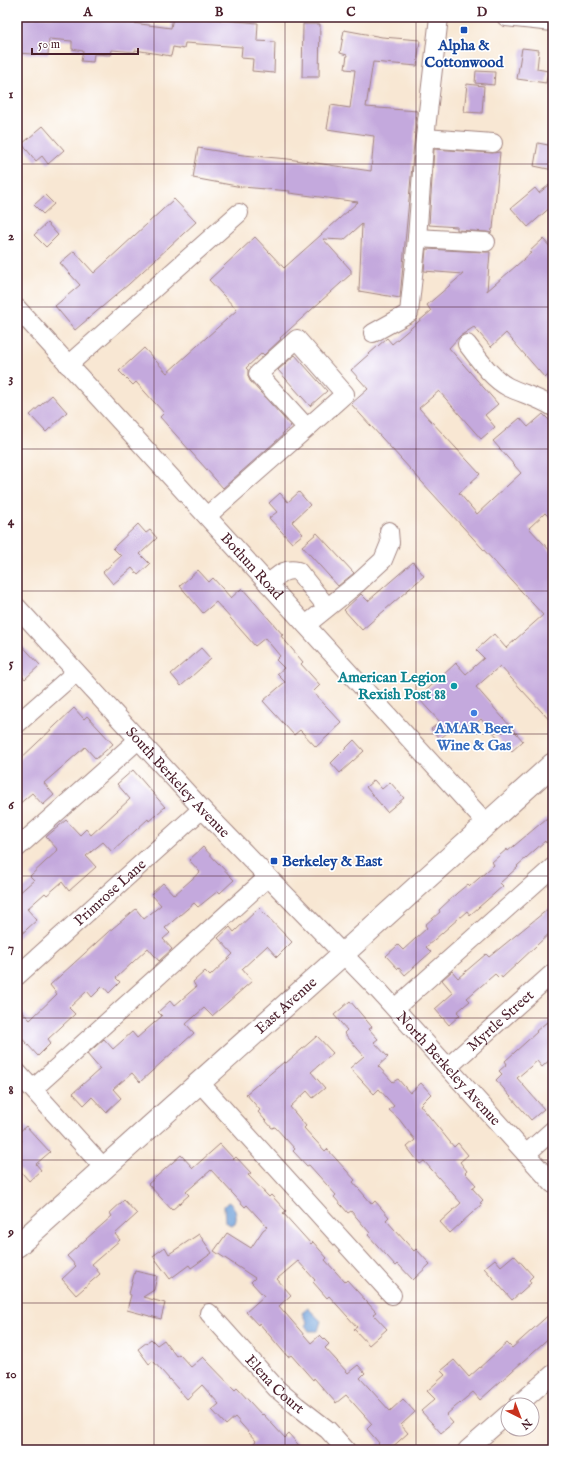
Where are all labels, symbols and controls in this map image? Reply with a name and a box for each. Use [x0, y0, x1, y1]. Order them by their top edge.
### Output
text: A [83, 4, 94, 21]
text: B [215, 4, 224, 21]
text: C [346, 4, 356, 21]
text: D [477, 4, 488, 21]
marker: Alpha & Cottonwood [459, 25, 469, 35]
scale bar [32, 30, 138, 56]
place label: Alpha & Cottonwood [425, 36, 504, 72]
text: 50 m [38, 37, 60, 52]
text: 1 [9, 86, 14, 103]
text: 2 [8, 228, 14, 245]
text: 3 [9, 370, 14, 387]
text: 4 [8, 513, 15, 530]
street label: Bothun Road [217, 529, 288, 604]
text: 5 [9, 655, 14, 672]
place label: American Legion Rexish Post 88 [337, 668, 446, 704]
marker: American Legion Rexish Post 88 [449, 681, 459, 691]
marker: AMAR Beer Wine & Gas [469, 708, 479, 718]
place label: AMAR Beer Wine & Gas [434, 719, 514, 755]
street label: South Berkeley Avenue [122, 723, 234, 842]
text: 6 [8, 797, 14, 814]
place label: Berkeley & East [282, 852, 383, 871]
street label: Primrose Lane [70, 855, 150, 930]
marker: Berkeley & East [269, 856, 279, 866]
text: 7 [8, 940, 14, 957]
street label: East Avenue [251, 972, 321, 1038]
street label: Myrtle Street [463, 985, 538, 1055]
street label: North Berkeley Avenue [392, 1007, 505, 1129]
text: 8 [8, 1082, 14, 1099]
text: 9 [7, 1224, 14, 1241]
street label: Elena Court [241, 1351, 308, 1418]
text: 10 [5, 1366, 17, 1383]
north arrow [500, 1397, 540, 1437]
text: N [517, 1415, 535, 1432]

